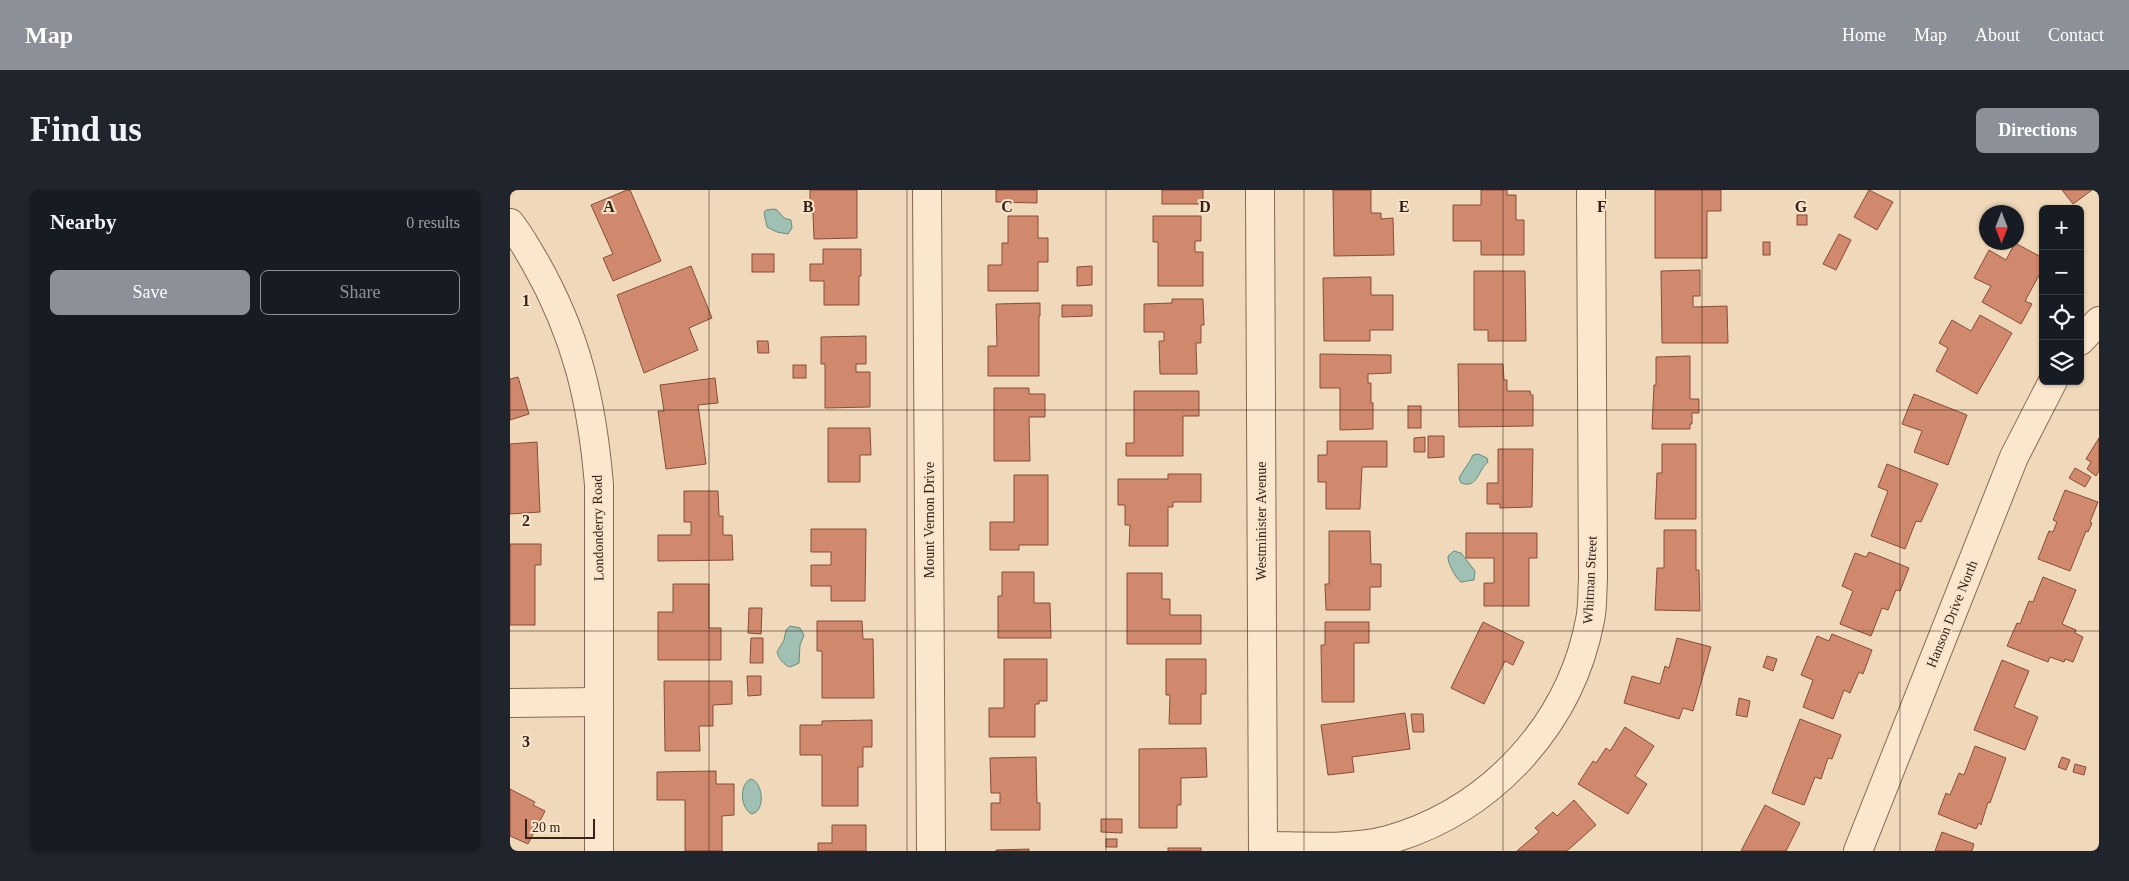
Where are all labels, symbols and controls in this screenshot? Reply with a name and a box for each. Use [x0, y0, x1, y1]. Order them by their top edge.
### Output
text: Map [25, 22, 73, 48]
text: Home [1842, 25, 1886, 45]
text: Map [1914, 25, 1947, 45]
text: About [1975, 25, 2020, 45]
text: Contact [2048, 25, 2104, 45]
button: Directions [1976, 108, 2099, 153]
text: Find us [30, 110, 142, 149]
text: A [603, 198, 615, 215]
text: B [803, 198, 814, 215]
text: C [1001, 198, 1013, 215]
text: D [1199, 198, 1211, 215]
text: E [1399, 198, 1409, 215]
text: F [1597, 198, 1607, 215]
text: G [1795, 198, 1808, 215]
north arrow [1979, 205, 2024, 250]
map controls [2039, 205, 2084, 385]
button: + [2039, 205, 2084, 250]
text: Nearby [50, 210, 117, 234]
text: 0 results [406, 214, 460, 231]
button: − [2039, 250, 2084, 295]
button: Save [50, 270, 250, 315]
button: Share [260, 270, 460, 315]
text: 1 [522, 292, 530, 309]
button: locate [2039, 295, 2084, 340]
button: layers [2039, 340, 2084, 385]
street label: Mount Vernon Drive [922, 462, 937, 578]
street label: Westminister Avenue [1254, 462, 1269, 580]
street label: Londonderry Road [590, 475, 606, 581]
text: 2 [522, 512, 530, 529]
street label: Whitman Street [1580, 535, 1600, 624]
street label: Hanson Drive North [1924, 558, 1980, 670]
text: 3 [522, 733, 530, 750]
scale bar [525, 816, 595, 839]
text: 20 m [532, 820, 560, 835]

